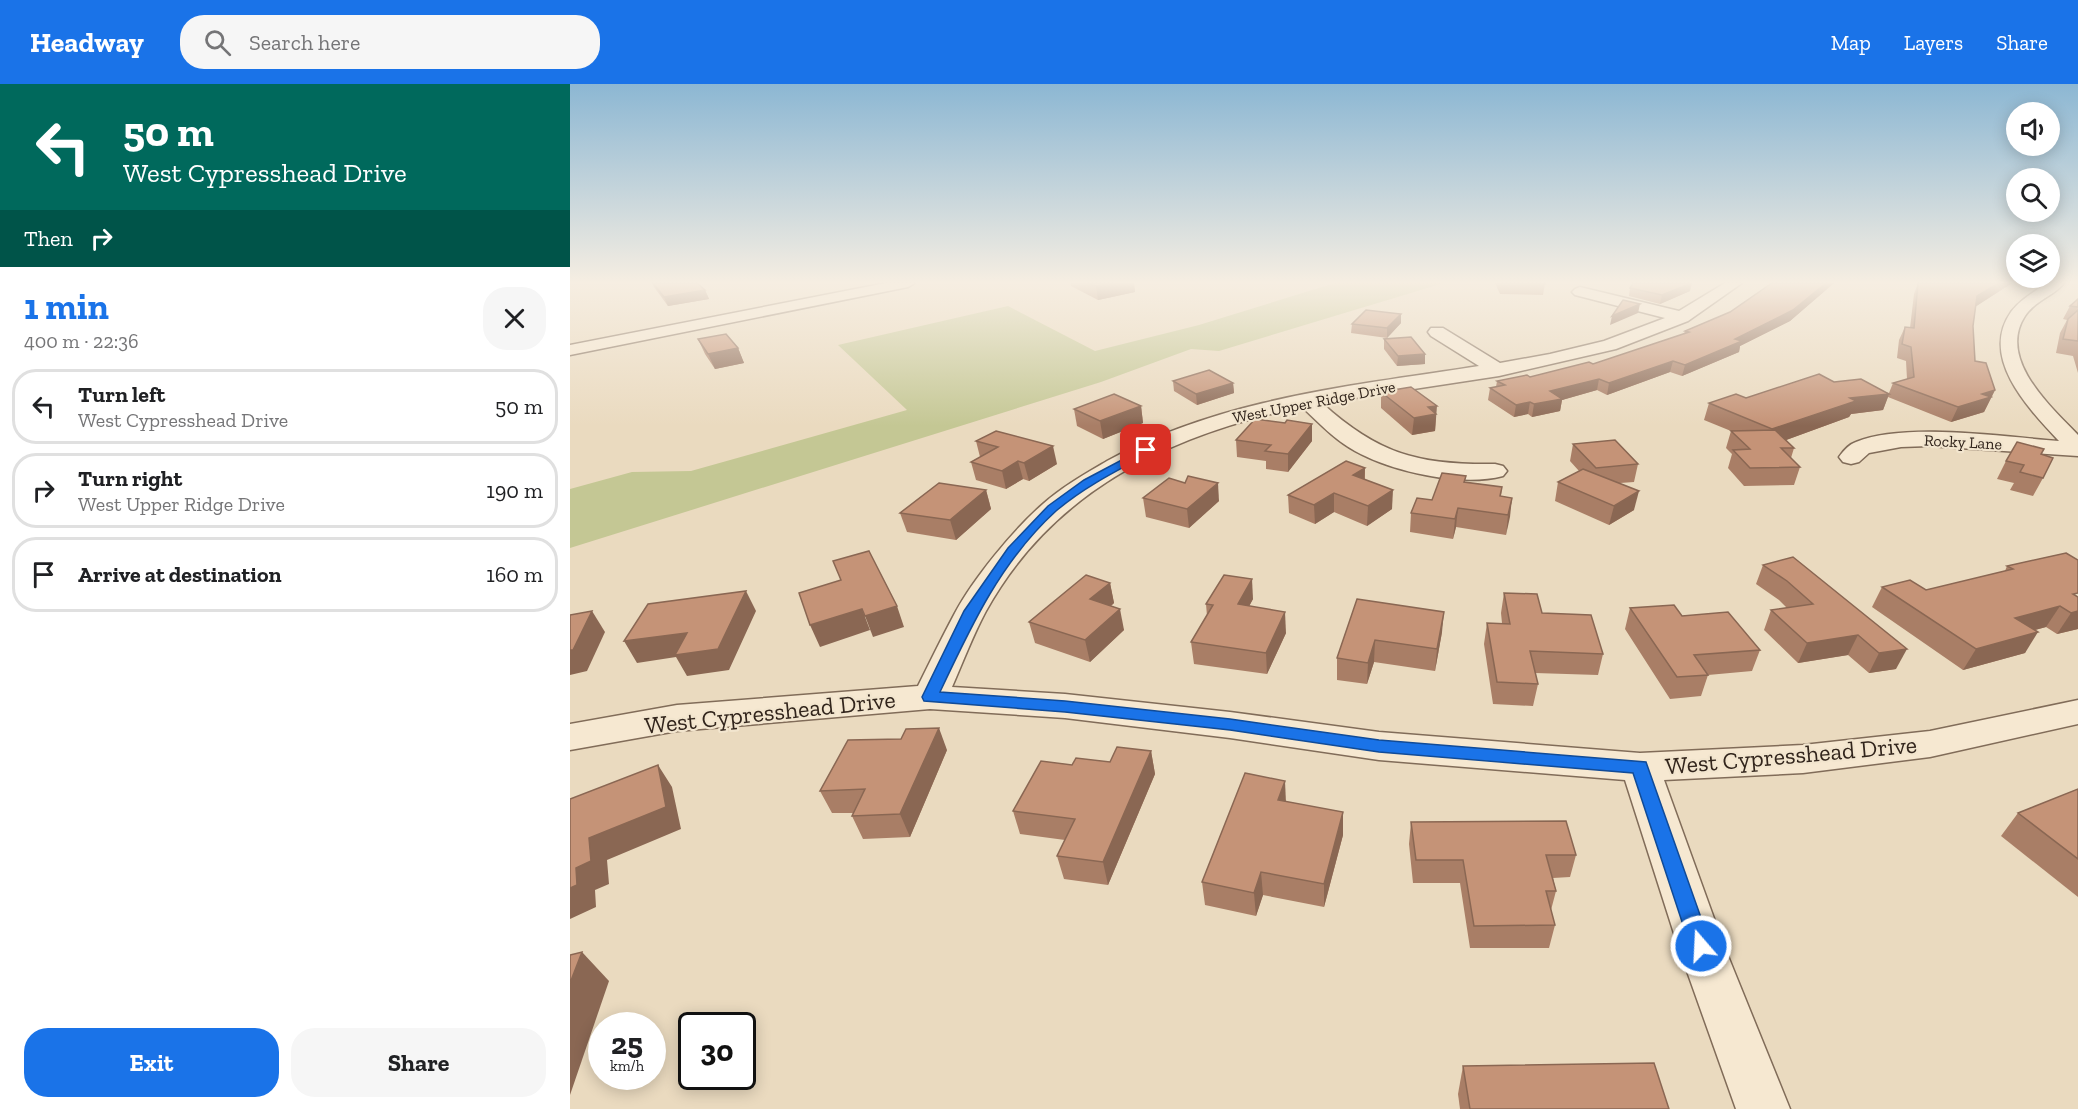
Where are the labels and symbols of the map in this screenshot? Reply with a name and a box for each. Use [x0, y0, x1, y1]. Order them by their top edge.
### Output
street label: West Upper Ridge Drive [1231, 377, 1397, 427]
pin [1120, 424, 1171, 475]
street label: Rocky Lane [1923, 430, 2003, 454]
street label: West Cypresshead Drive [643, 684, 897, 740]
street label: West Cypresshead Drive [1664, 730, 1918, 780]
position arrow [1669, 914, 1733, 978]
speed limit sign: 30 [678, 1012, 756, 1090]

